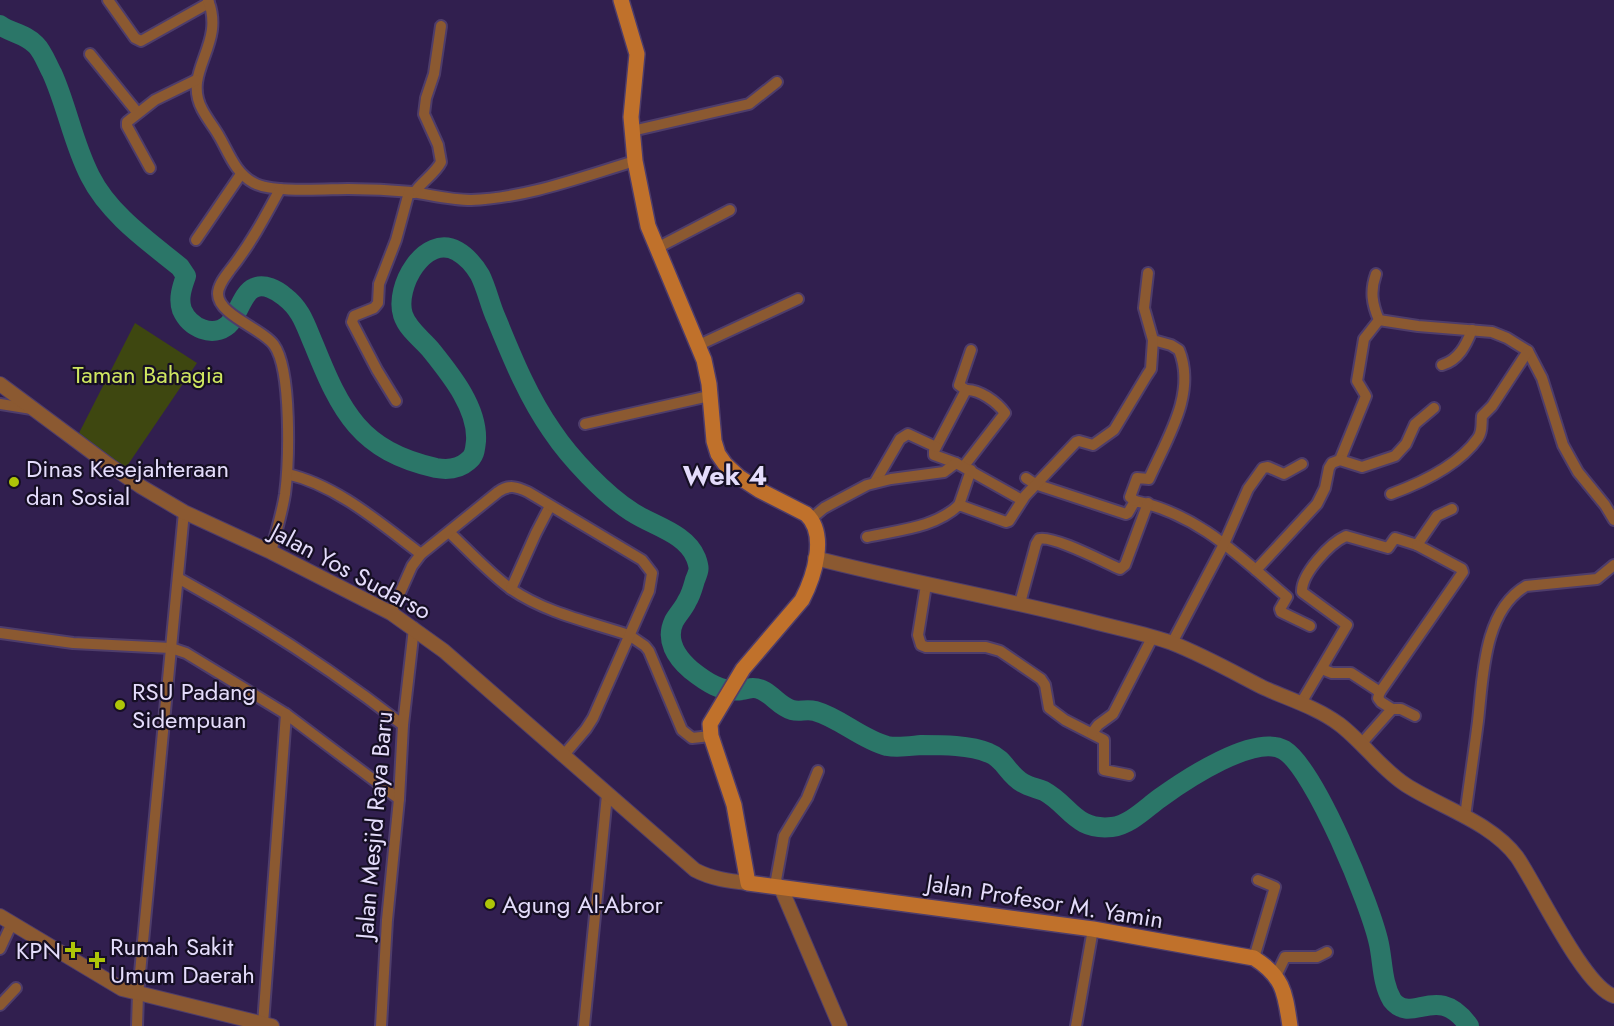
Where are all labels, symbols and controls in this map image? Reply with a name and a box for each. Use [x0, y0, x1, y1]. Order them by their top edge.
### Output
park label: Taman Bahagia [73, 357, 223, 392]
place label: Dinas Kesejahteraan dan Sosial [26, 451, 229, 514]
district label: Wek 4 [683, 456, 767, 495]
marker: Dinas Kesejahteraan dan Sosial [7, 475, 21, 489]
street label: Jalan Yos Sudarso [262, 513, 437, 628]
place label: RSU Padang Sidempuan [132, 674, 256, 737]
marker: RSU Padang Sidempuan [113, 698, 127, 712]
street label: Jalan Mesjid Raya Baru [346, 710, 401, 943]
street label: Jalan Profesor M. Yamin [921, 865, 1166, 937]
place label: Agung Al-Abror [502, 887, 663, 922]
marker: Agung Al-Abror [483, 897, 497, 911]
place label: Rumah Sakit Umum Daerah [110, 929, 255, 992]
place label: KPN [16, 933, 61, 968]
marker: KPN [66, 943, 80, 957]
marker: Rumah Sakit Umum Daerah [88, 951, 106, 969]

